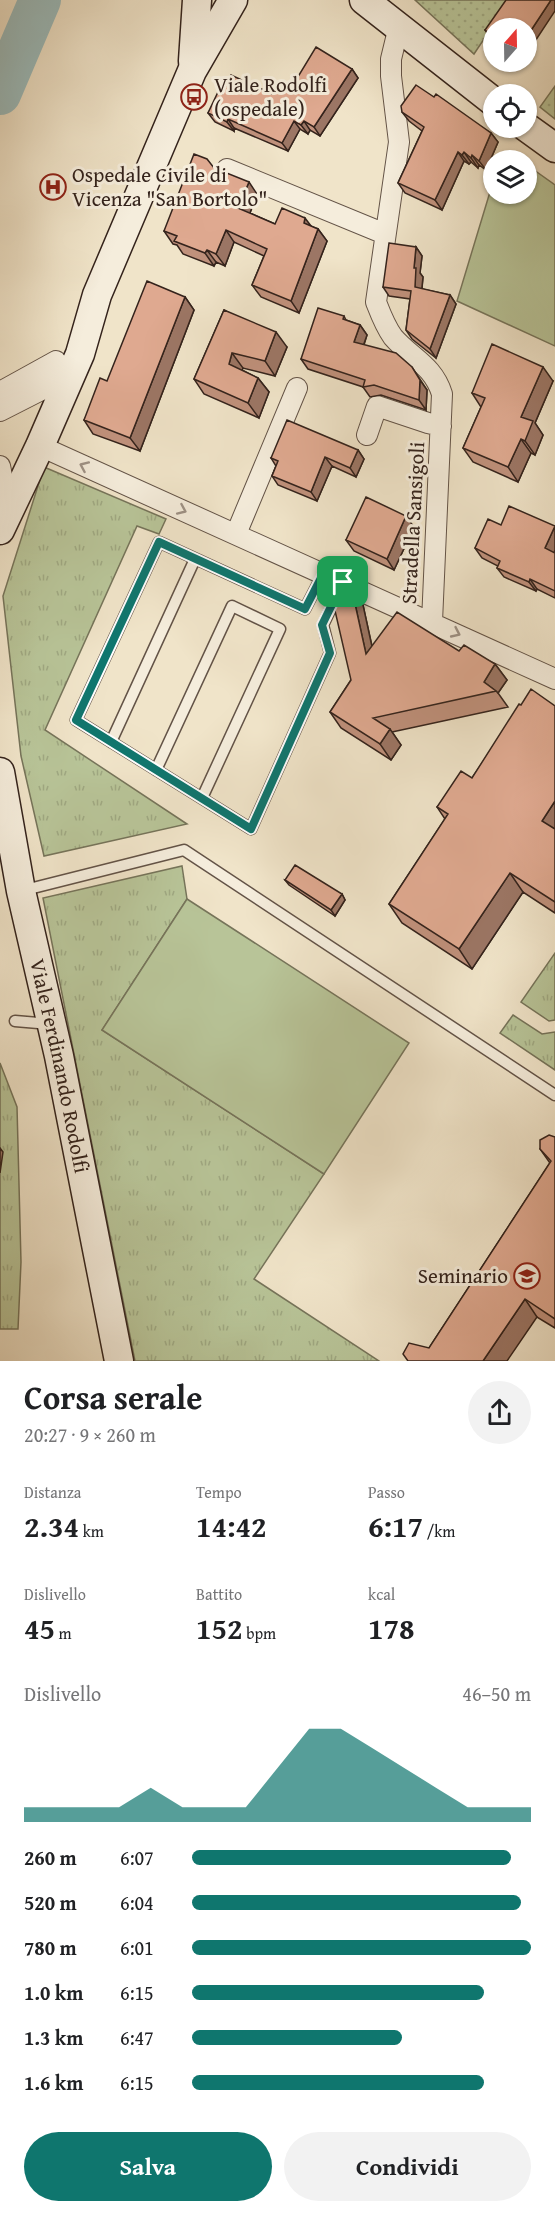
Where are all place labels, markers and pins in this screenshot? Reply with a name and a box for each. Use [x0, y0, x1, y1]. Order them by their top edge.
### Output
place label: Viale Rodolfi (ospedale) [214, 69, 328, 124]
bus stop icon: Viale Rodolfi (ospedale) [179, 82, 209, 112]
place label: Ospedale Civile di Vicenza "San Bortolo" [72, 159, 267, 214]
hospital icon: Ospedale Civile di Vicenza "San Bortolo" [38, 172, 68, 202]
pin [317, 556, 368, 607]
place label: Seminario [418, 1260, 508, 1291]
school or university icon: Seminario [512, 1261, 542, 1291]

